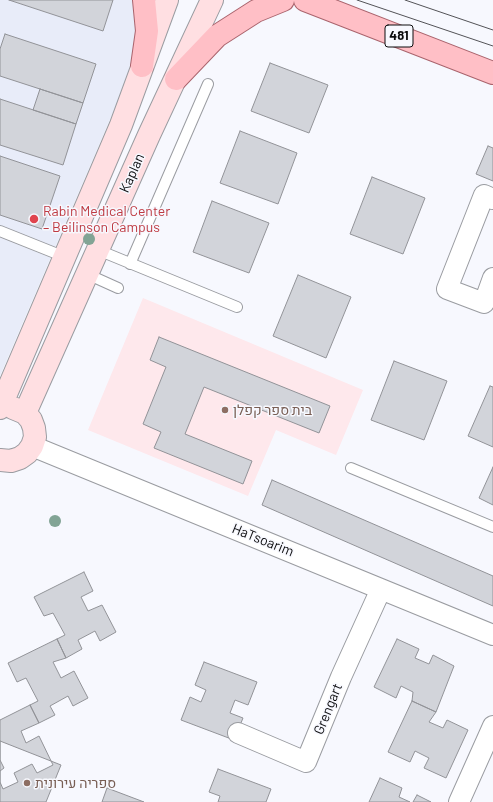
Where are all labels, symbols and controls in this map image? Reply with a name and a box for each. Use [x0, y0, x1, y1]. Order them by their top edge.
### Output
road number: 481 [385, 25, 413, 47]
street label: Kaplan [116, 151, 148, 195]
place label: Rabin Medical Center – Beilinson Campus [43, 203, 170, 236]
marker: Rabin Medical Center – Beilinson Campus [28, 213, 40, 225]
place label: בית ספר קפלן [233, 402, 312, 418]
marker: בית ספר קפלן [220, 405, 230, 415]
street label: HaTsoarim [230, 520, 296, 560]
street label: Grengart [310, 681, 346, 737]
place label: ספריה עירונית [35, 775, 116, 791]
marker: ספריה עירונית [22, 778, 32, 788]

